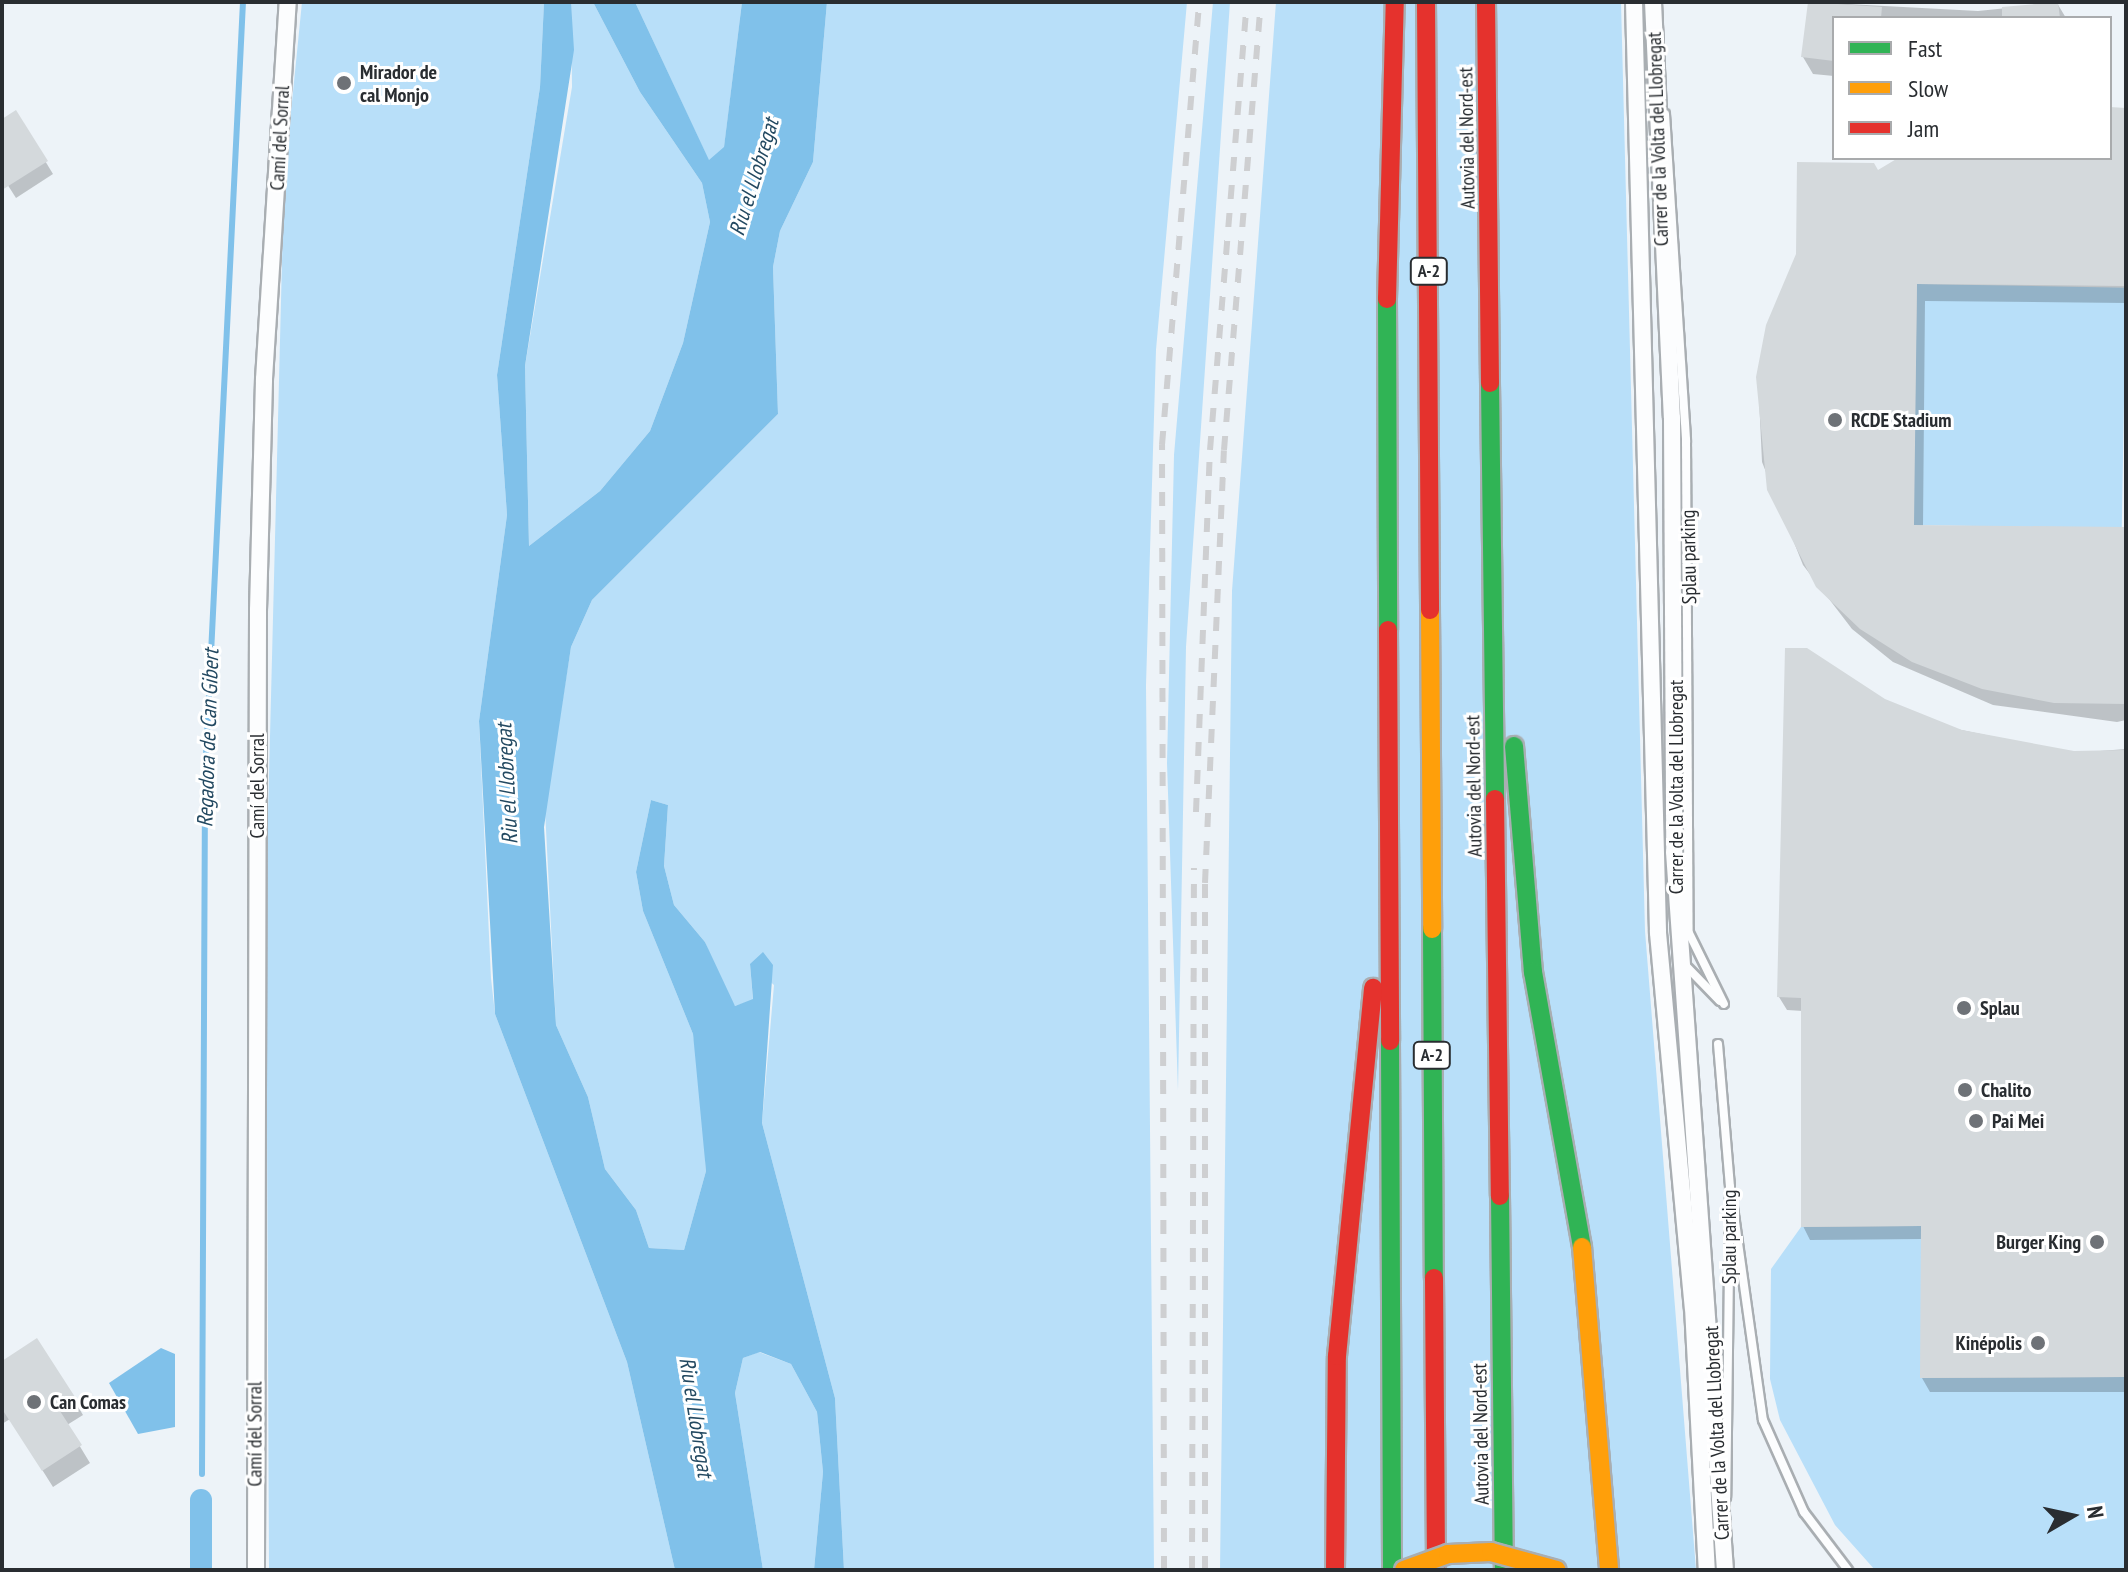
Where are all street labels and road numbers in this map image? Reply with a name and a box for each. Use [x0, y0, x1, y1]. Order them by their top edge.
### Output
street label: Carrer de la Volta del Llobregat [1642, 31, 1674, 247]
street label: Autovia del Nord-est [1454, 67, 1480, 209]
street label: Camí del Sorral [265, 85, 295, 191]
road number: A-2 [1409, 257, 1449, 285]
street label: Splau parking [1676, 510, 1702, 604]
street label: Carrer de la Volta del Llobregat [1664, 679, 1688, 895]
street label: Autovia del Nord-est [1461, 715, 1487, 857]
street label: Camí del Sorral [245, 733, 269, 839]
road number: A-2 [1412, 1041, 1452, 1069]
street label: Splau parking [1717, 1190, 1741, 1284]
street label: Carrer de la Volta del Llobregat [1699, 1325, 1735, 1541]
street label: Autovia del Nord-est [1468, 1363, 1494, 1505]
street label: Camí del Sorral [243, 1381, 267, 1487]

